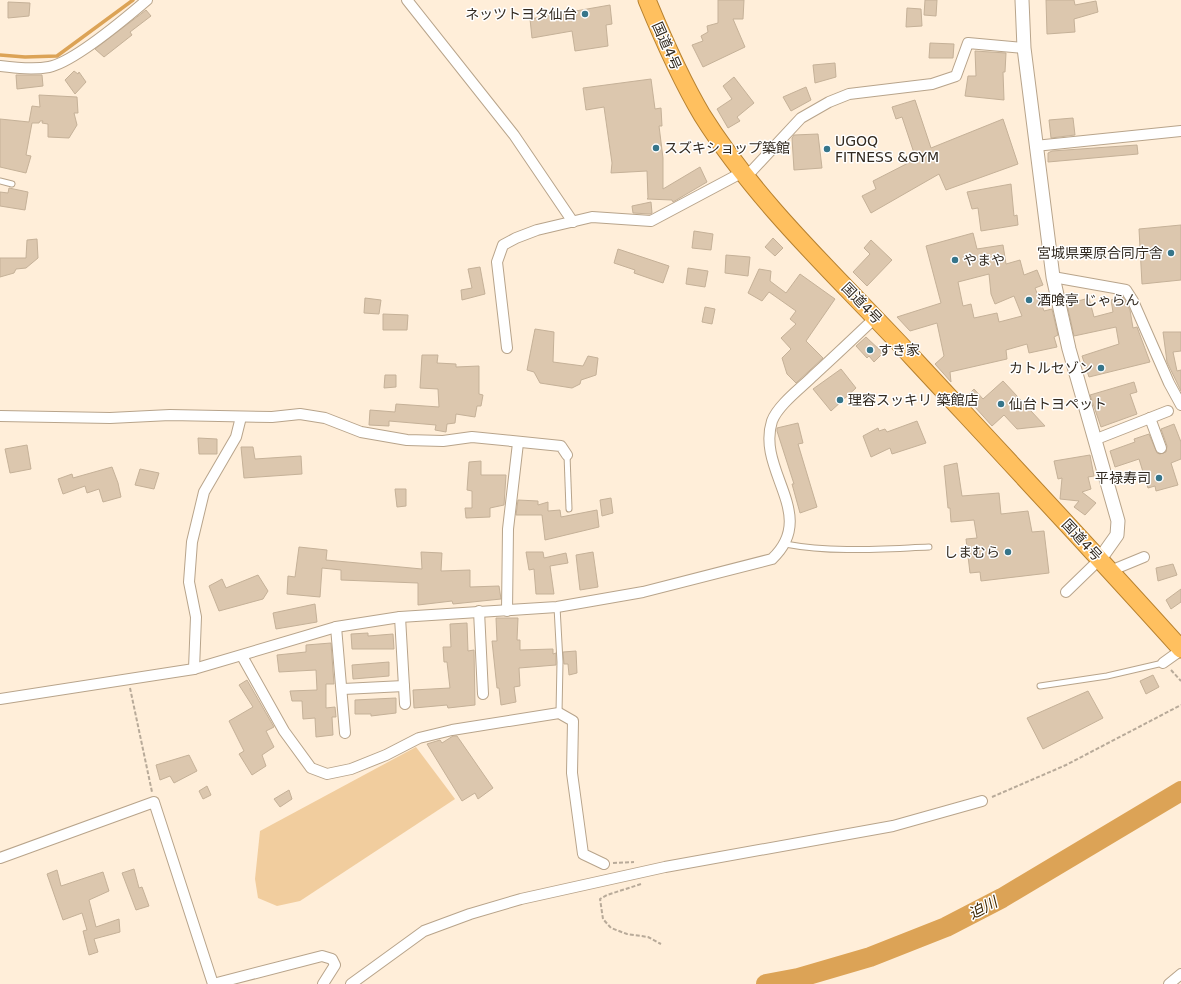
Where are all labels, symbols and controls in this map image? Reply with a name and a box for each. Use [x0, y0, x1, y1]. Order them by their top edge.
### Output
place label: ネッツトヨタ仙台 [465, 6, 577, 22]
marker: ネッツトヨタ仙台 [580, 9, 590, 19]
street label: 国道4号 [649, 19, 685, 73]
place label: UGOQ FITNESS &GYM [835, 133, 939, 165]
place label: スズキショップ築館 [664, 140, 790, 156]
marker: スズキショップ築館 [651, 143, 661, 153]
marker: UGOQ FITNESS &GYM [822, 144, 832, 154]
place label: 宮城県栗原合同庁舎 [1037, 245, 1163, 261]
marker: 宮城県栗原合同庁舎 [1166, 248, 1176, 258]
place label: やまや [963, 252, 1005, 268]
marker: やまや [950, 255, 960, 265]
street label: 国道4号 [839, 279, 885, 327]
place label: 酒喰亭 じゃらん [1037, 292, 1139, 308]
marker: 酒喰亭 じゃらん [1024, 295, 1034, 305]
place label: すき家 [878, 342, 920, 358]
marker: すき家 [865, 345, 875, 355]
place label: カトルセゾン [1009, 360, 1093, 376]
marker: カトルセゾン [1096, 363, 1106, 373]
place label: 理容スッキリ 築館店 [848, 392, 978, 408]
marker: 理容スッキリ 築館店 [835, 395, 845, 405]
place label: 仙台トヨペット [1009, 396, 1107, 412]
marker: 仙台トヨペット [996, 399, 1006, 409]
place label: 平禄寿司 [1095, 470, 1151, 486]
marker: 平禄寿司 [1154, 473, 1164, 483]
street label: 国道4号 [1059, 516, 1105, 564]
place label: しまむら [944, 544, 1000, 560]
marker: しまむら [1003, 547, 1013, 557]
water label: 迫川 [966, 892, 1002, 923]

